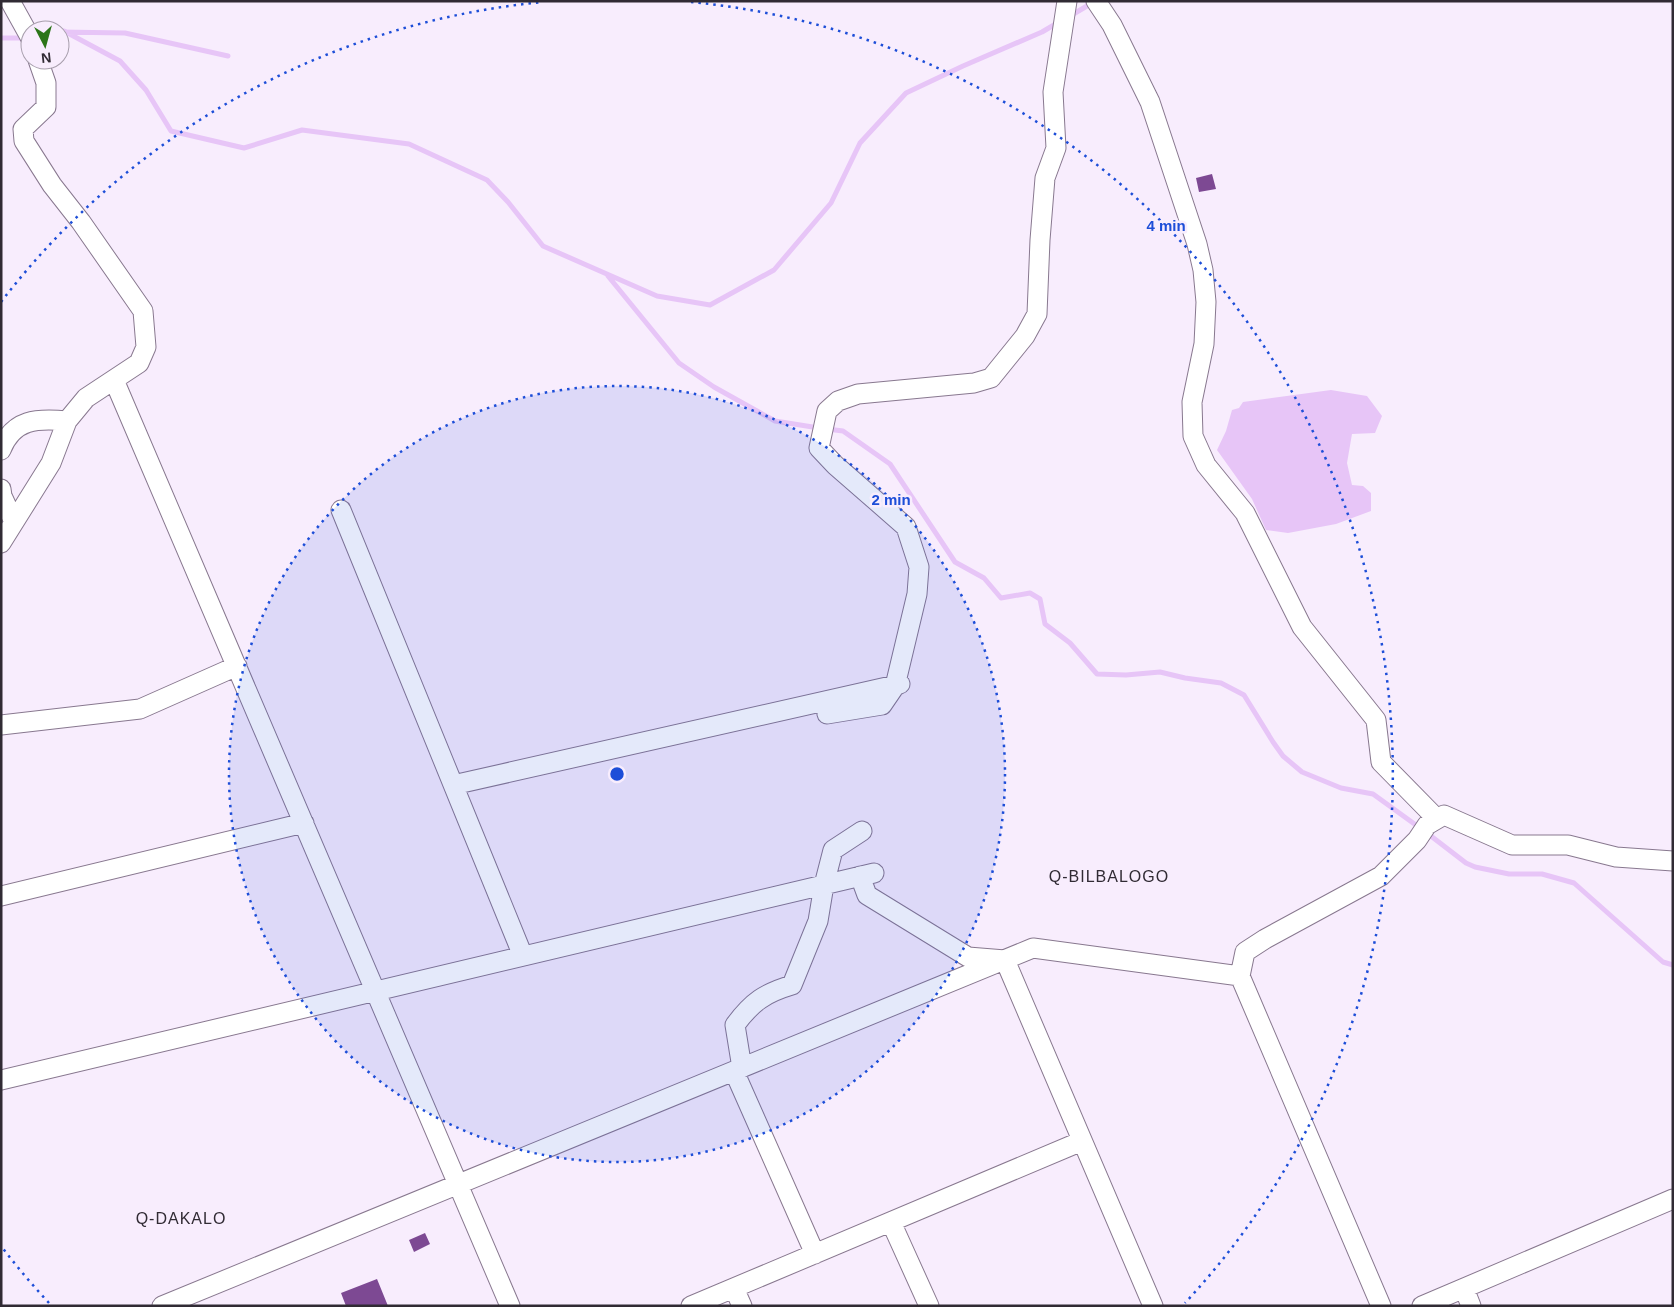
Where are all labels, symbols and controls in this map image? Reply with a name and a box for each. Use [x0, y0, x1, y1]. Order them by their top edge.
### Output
north arrow [20, 20, 70, 70]
text: N [40, 49, 52, 66]
text: 4 min [1146, 217, 1186, 234]
text: 2 min [871, 491, 911, 508]
centre of rings [608, 765, 626, 783]
district label: Q-BILBALOGO [1049, 868, 1169, 885]
district label: Q-DAKALO [136, 1210, 226, 1227]

